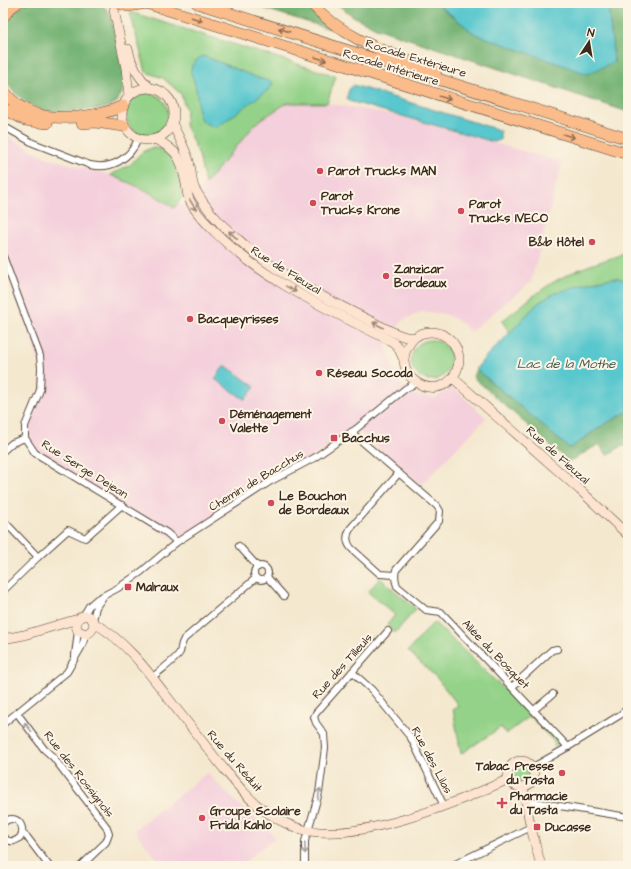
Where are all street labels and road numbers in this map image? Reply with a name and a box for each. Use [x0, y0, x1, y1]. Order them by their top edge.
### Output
street label: Rocade Extérieure [363, 35, 469, 82]
street label: Rocade Intérieure [341, 45, 442, 90]
street label: Rue de Fieuzal [247, 242, 324, 299]
street label: Rue de Fieuzal [522, 422, 593, 489]
street label: Rue Serge Dejean [38, 436, 131, 504]
street label: Chemin de Bacchus [205, 445, 307, 516]
street label: Allée du Bosquet [458, 616, 534, 693]
street label: Rue des Tilleuls [308, 630, 376, 703]
street label: Rue des Lilas [407, 724, 456, 797]
street label: Rue du Réduit [203, 727, 266, 796]
street label: Rue des Rossignols [39, 728, 118, 822]

